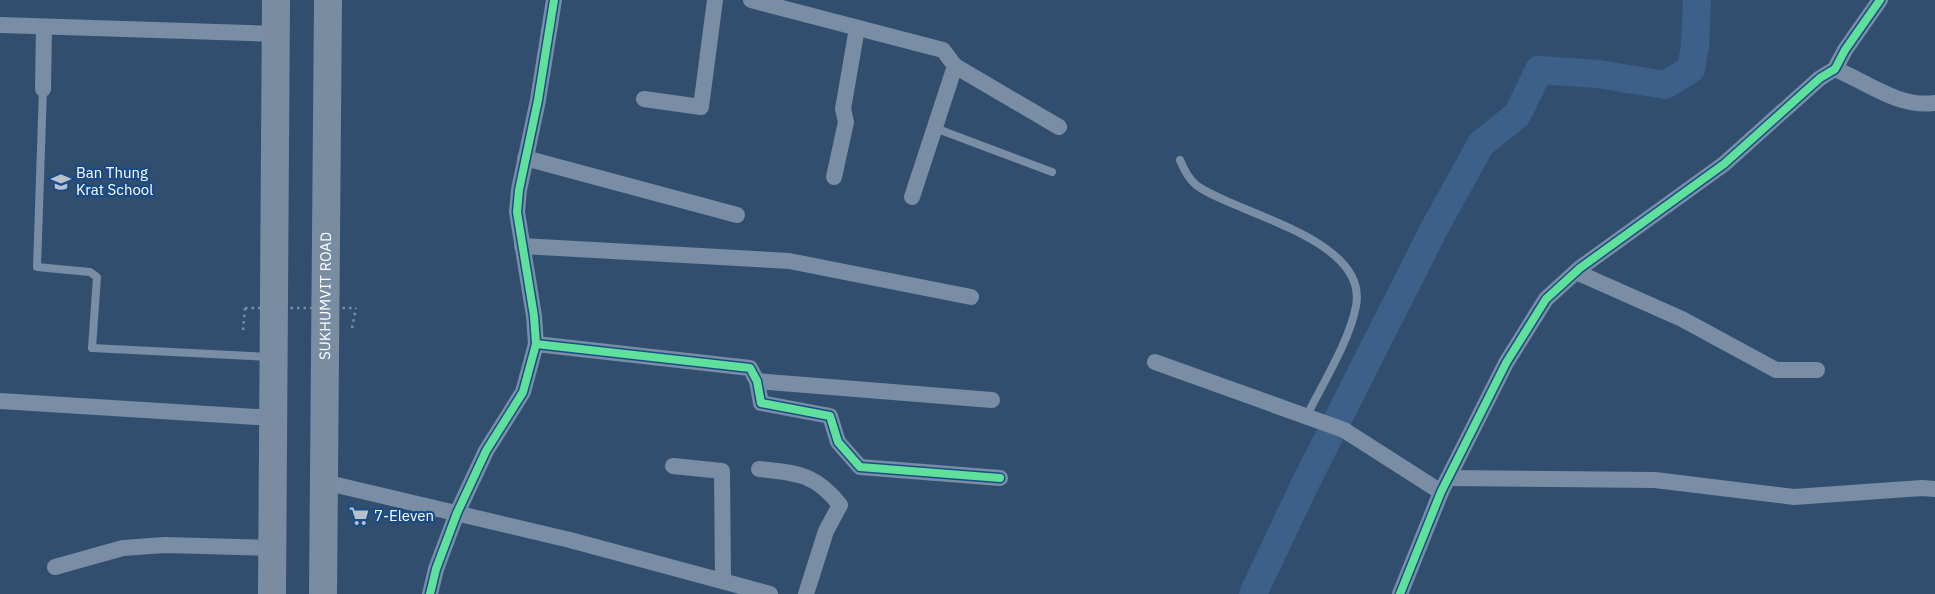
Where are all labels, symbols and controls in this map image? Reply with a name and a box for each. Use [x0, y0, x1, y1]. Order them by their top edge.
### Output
place label: Ban Thung Krat School [76, 163, 153, 199]
school or university icon: Ban Thung Krat School [50, 171, 72, 193]
street label: SUKHUMVIT ROAD [315, 232, 335, 360]
supermarket icon: 7-Eleven [348, 505, 370, 527]
place label: 7-Eleven [374, 506, 434, 525]

